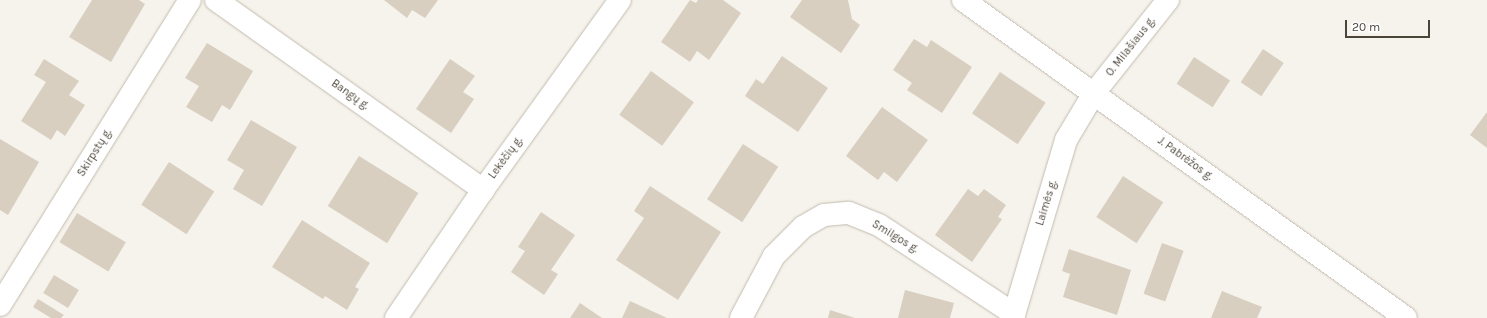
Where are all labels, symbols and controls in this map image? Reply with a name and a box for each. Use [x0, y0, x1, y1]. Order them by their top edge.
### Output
scale bar [1347, 12, 1432, 38]
street label: O. Milašiaus g. [1104, 15, 1158, 79]
text: 20 m [1352, 20, 1380, 34]
street label: Bangų g. [329, 77, 371, 113]
street label: Skirpstų g. [75, 127, 115, 179]
street label: Lekėčių g. [486, 134, 526, 182]
street label: J. Pabrėžos g. [1155, 135, 1215, 183]
street label: Laimės g. [1034, 179, 1060, 227]
street label: Smilgos g. [869, 218, 921, 256]

